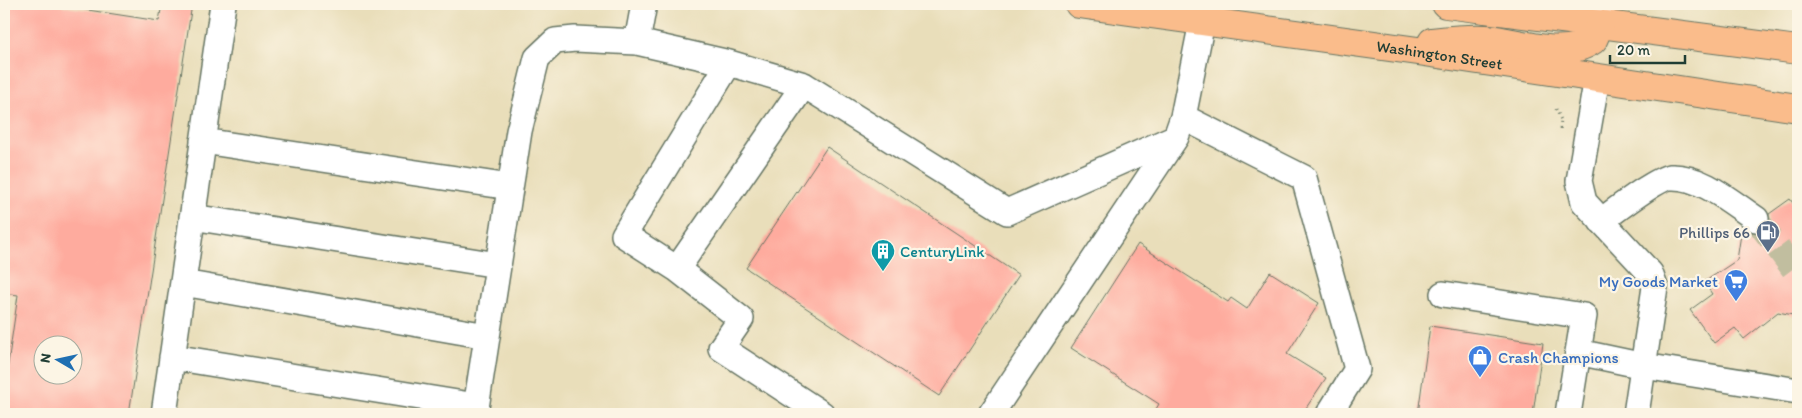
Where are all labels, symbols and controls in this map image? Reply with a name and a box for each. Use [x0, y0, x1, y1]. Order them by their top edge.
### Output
scale bar [1610, 32, 1684, 64]
street label: Washington Street [1375, 36, 1504, 74]
text: 20 m [1617, 41, 1651, 59]
fuel station icon: Phillips 66 [1755, 219, 1781, 253]
place label: Phillips 66 [1679, 223, 1750, 242]
building icon: CenturyLink [870, 238, 896, 272]
place label: CenturyLink [900, 242, 985, 261]
supermarket icon: My Goods Market [1723, 268, 1749, 302]
place label: My Goods Market [1599, 272, 1718, 291]
north arrow [32, 336, 82, 386]
shop icon: Crash Champions [1467, 344, 1493, 378]
place label: Crash Champions [1498, 348, 1619, 367]
text: N [37, 352, 55, 364]

